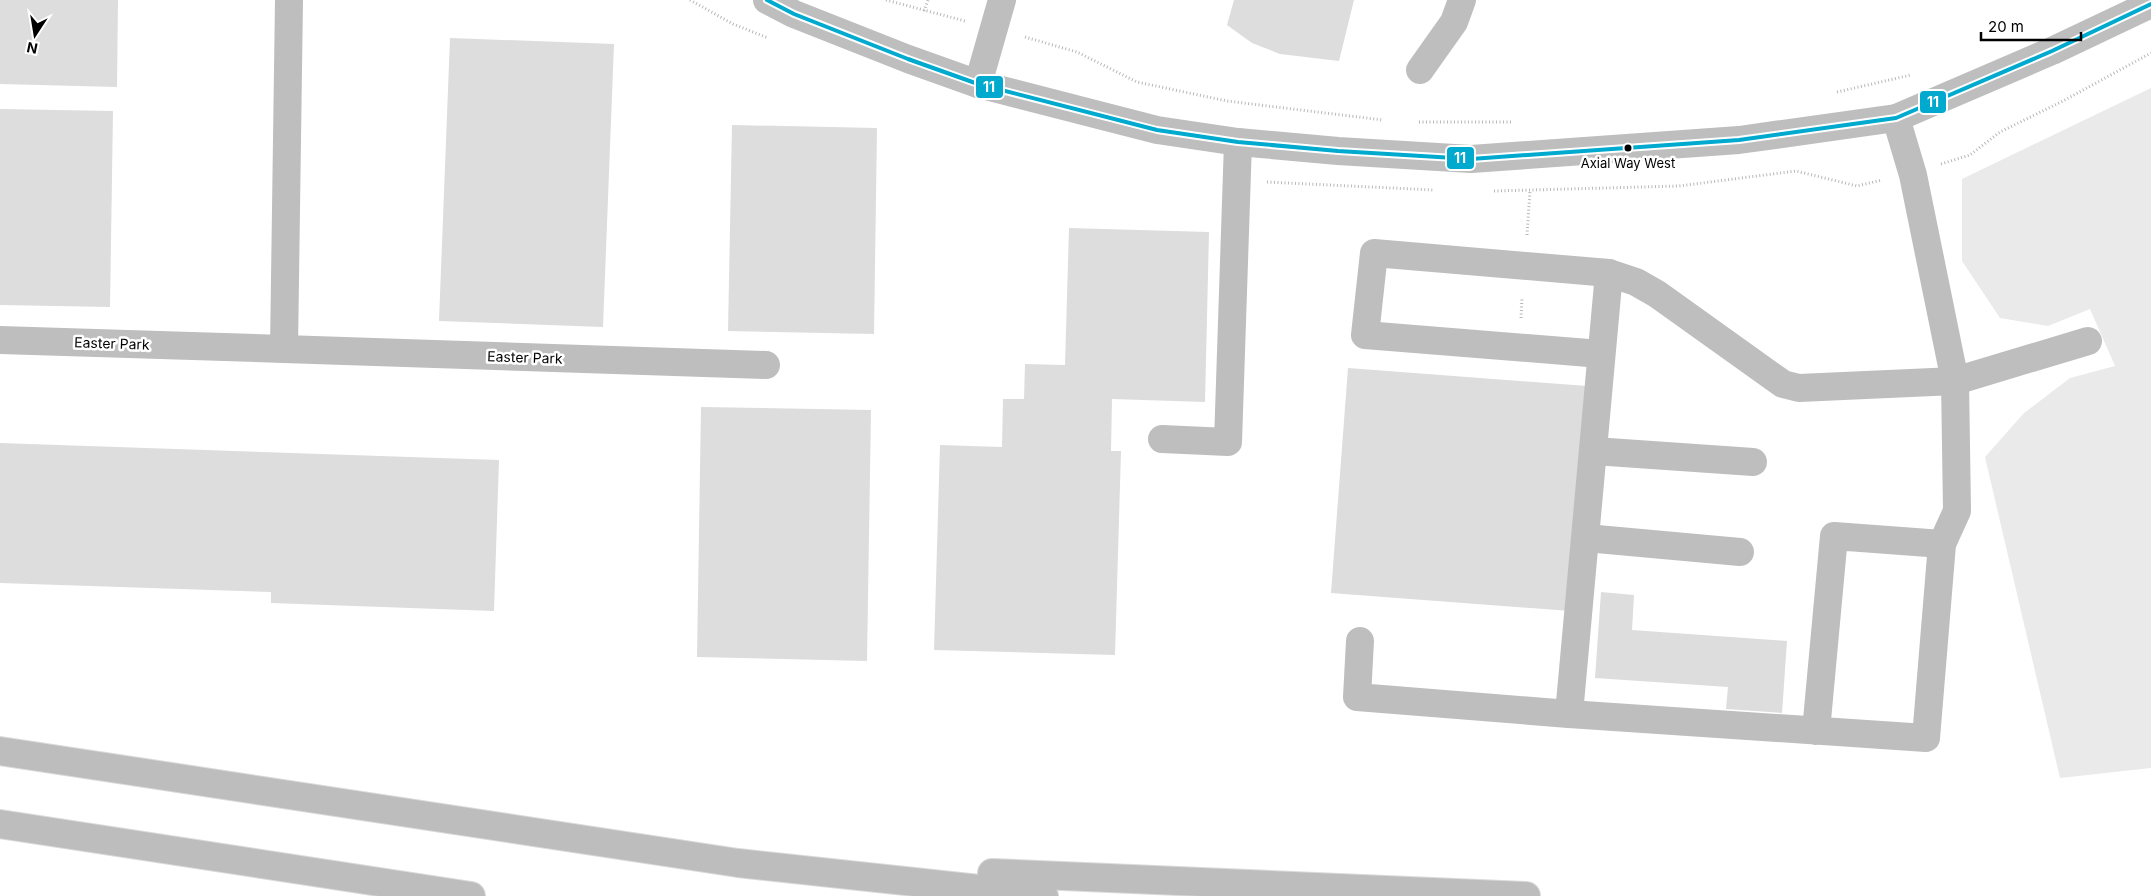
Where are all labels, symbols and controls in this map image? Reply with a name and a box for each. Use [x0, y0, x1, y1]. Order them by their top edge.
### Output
north arrow [10, 10, 60, 60]
scale bar [1981, 10, 2081, 42]
text: 20 m [1988, 17, 2024, 36]
text: N [25, 39, 39, 58]
line badge: 11 [975, 75, 1004, 99]
text: 11 [983, 78, 995, 95]
line badge: 11 [1919, 90, 1947, 114]
text: 11 [1927, 93, 1939, 110]
marker: Axial Way West [1623, 143, 1633, 153]
line badge: 11 [1446, 146, 1475, 170]
text: 11 [1454, 149, 1466, 166]
place label: Axial Way West [1581, 155, 1675, 171]
street label: Easter Park [74, 333, 150, 353]
street label: Easter Park [487, 347, 563, 367]

